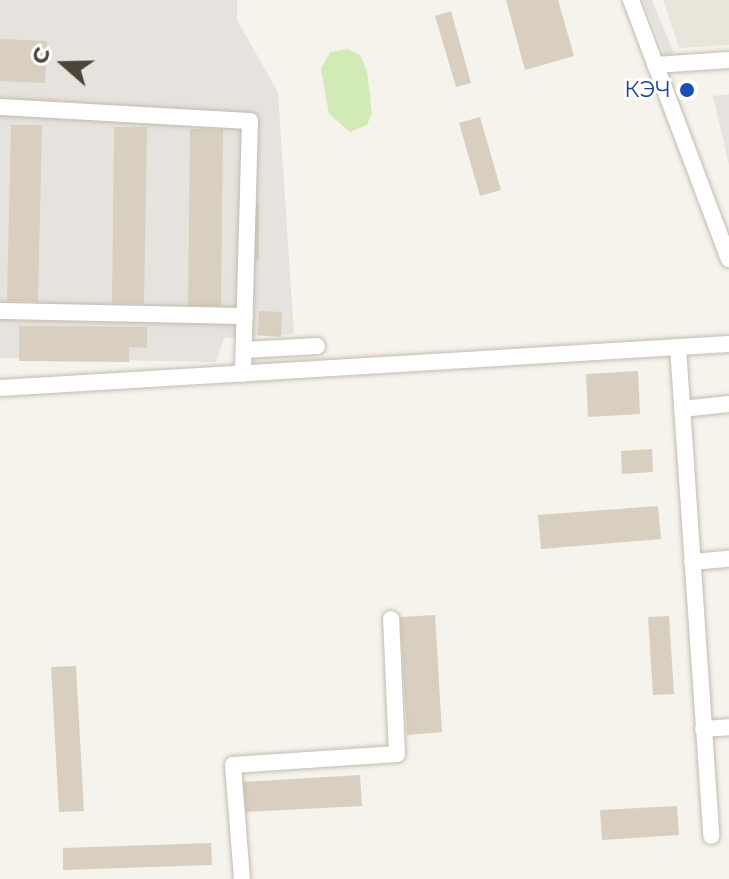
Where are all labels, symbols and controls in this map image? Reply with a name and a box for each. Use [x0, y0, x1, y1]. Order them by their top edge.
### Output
north arrow [24, 24, 104, 104]
text: С [26, 44, 56, 68]
place label: КЭЧ [624, 77, 671, 103]
marker: КЭЧ [678, 81, 696, 99]

